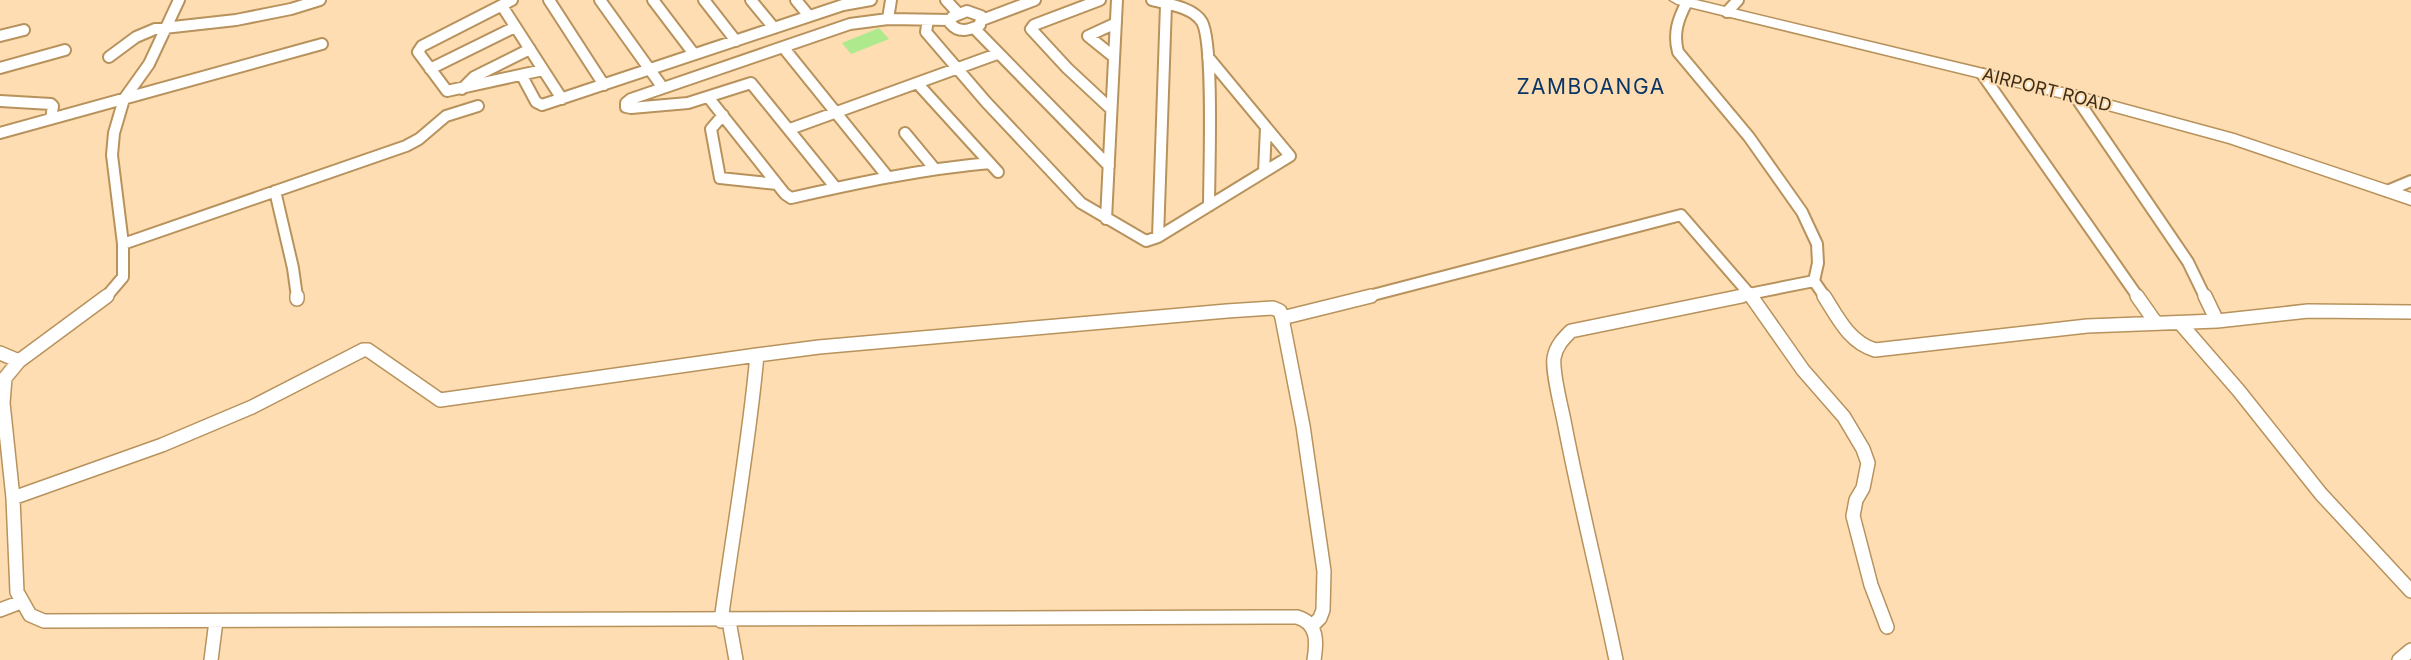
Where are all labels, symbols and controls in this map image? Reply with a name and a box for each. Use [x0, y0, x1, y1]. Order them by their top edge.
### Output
street label: AIRPORT ROAD [1980, 63, 2114, 116]
district label: ZAMBOANGA [1516, 74, 1666, 99]

